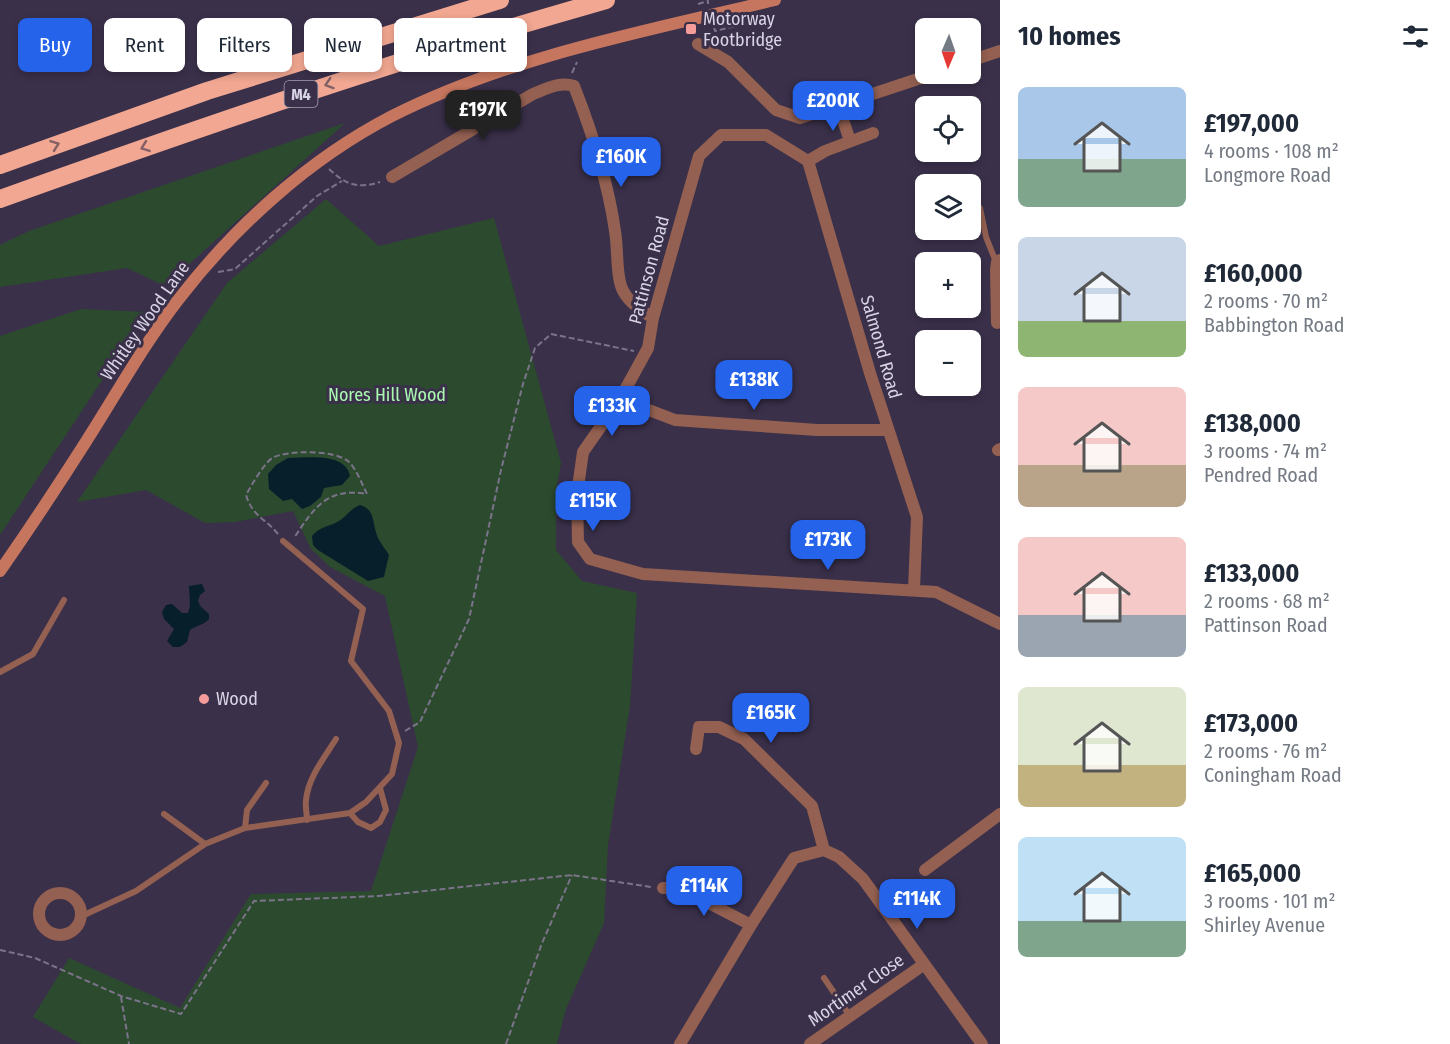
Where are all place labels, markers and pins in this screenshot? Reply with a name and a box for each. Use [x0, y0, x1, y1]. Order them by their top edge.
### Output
place label: Motorway Footbridge [703, 8, 782, 51]
marker: Motorway Footbridge [684, 22, 698, 36]
pin: £200K [791, 81, 875, 132]
pin: £197K [441, 90, 525, 141]
pin: £160K [579, 137, 663, 188]
pin: £138K [712, 360, 796, 411]
pin: £133K [570, 386, 654, 437]
pin: £115K [551, 481, 635, 532]
pin: £173K [786, 520, 870, 571]
place label: Wood [216, 688, 258, 710]
marker: Wood [197, 692, 211, 706]
pin: £165K [729, 693, 813, 744]
pin: £114K [662, 866, 746, 917]
pin: £114K [875, 879, 959, 930]

